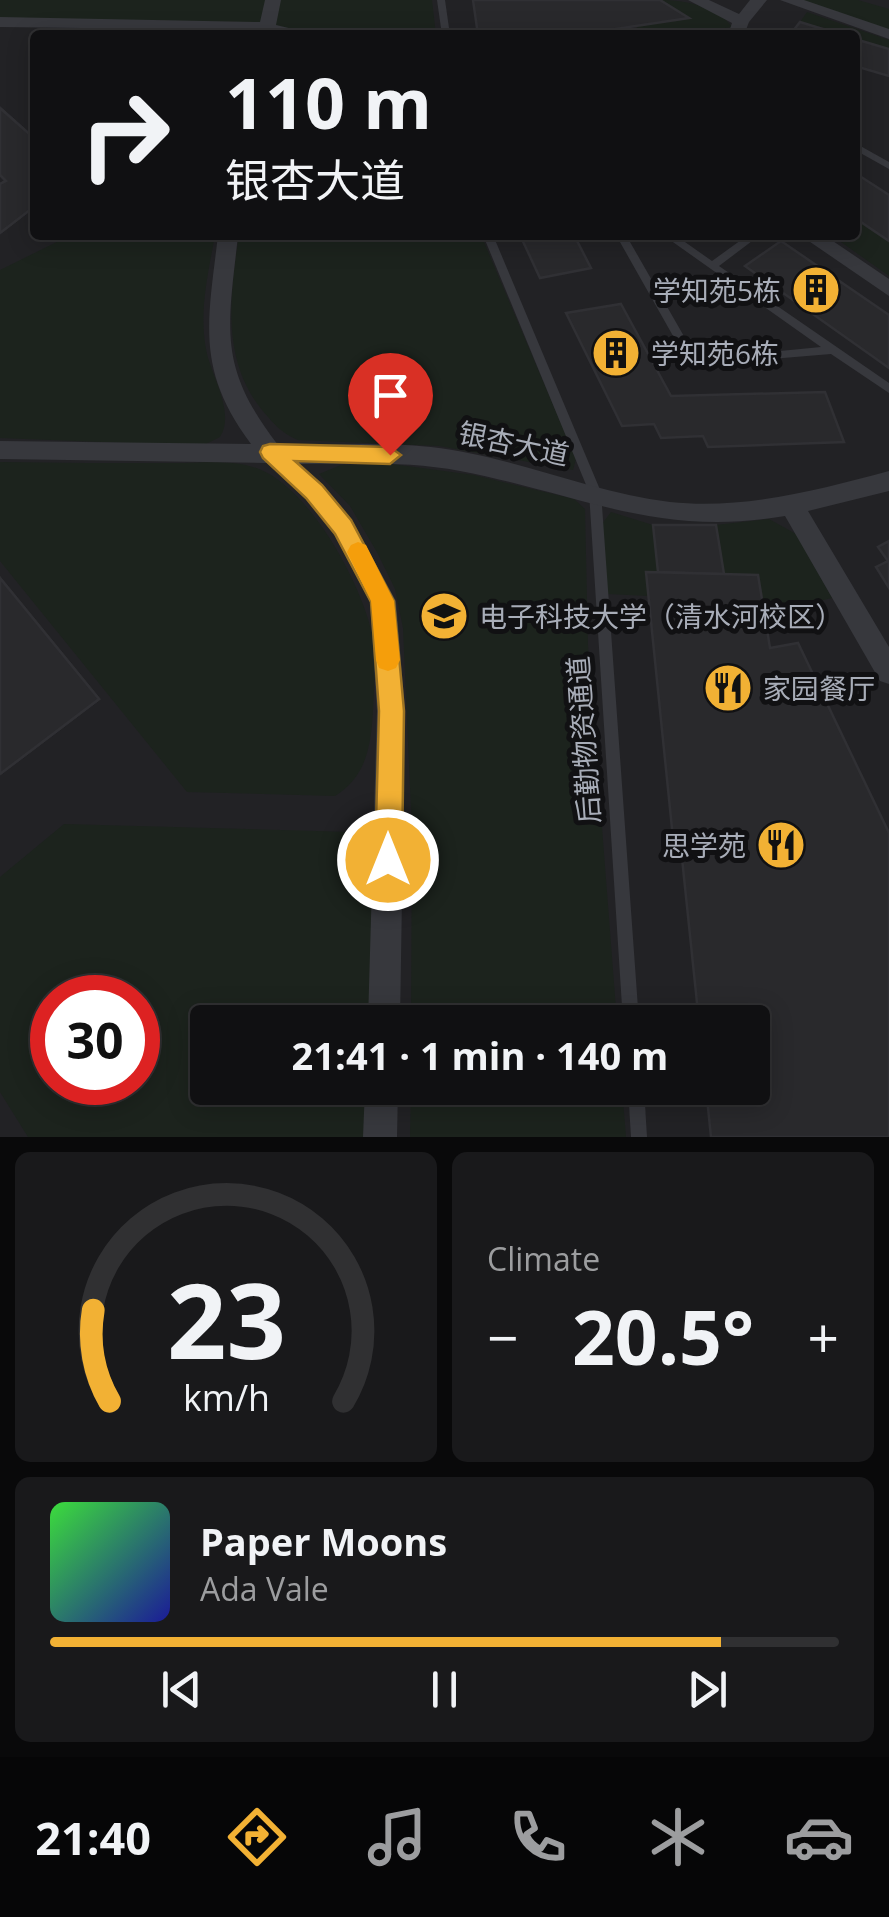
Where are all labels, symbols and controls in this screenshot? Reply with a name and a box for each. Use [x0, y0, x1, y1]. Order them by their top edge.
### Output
text: 110 m [225, 54, 432, 150]
icon: right [60, 70, 190, 200]
text: 银杏大道 [225, 149, 405, 210]
building icon: 学知苑5栋 [790, 264, 842, 316]
place label: 学知苑5栋 [653, 271, 781, 309]
building icon: 学知苑6栋 [590, 327, 642, 379]
place label: 学知苑6栋 [651, 334, 779, 372]
pin [348, 353, 433, 456]
icon: arrive [363, 368, 418, 423]
street label: 银杏大道 [455, 413, 573, 473]
school or university icon: 电子科技大学（清水河校区） [418, 590, 470, 642]
place label: 电子科技大学（清水河校区） [479, 597, 843, 635]
street label: 后勤物资通道 [558, 655, 608, 825]
restaurant icon: 家园餐厅 [702, 662, 754, 714]
place label: 家园餐厅 [763, 669, 875, 707]
position arrow [336, 808, 440, 912]
restaurant icon: 思学苑 [755, 819, 807, 871]
place label: 思学苑 [662, 826, 746, 864]
speed limit sign: 30 [30, 975, 160, 1105]
text: 21:41 · 1 min · 140 m [292, 1029, 668, 1081]
text: Climate [487, 1237, 600, 1280]
text: 23 [167, 1248, 285, 1389]
text: 20.5° [572, 1285, 754, 1387]
text: − [487, 1299, 518, 1374]
text: + [808, 1299, 839, 1374]
text: km/h [183, 1373, 269, 1421]
text: Paper Moons [200, 1515, 447, 1567]
text: Ada Vale [200, 1567, 329, 1610]
icon: previous [154, 1662, 209, 1717]
icon: pause [417, 1662, 472, 1717]
icon: next [680, 1662, 735, 1717]
icon: directions [222, 1802, 292, 1872]
icon: music [362, 1802, 432, 1872]
icon: phone [503, 1802, 573, 1872]
icon: climate [643, 1802, 713, 1872]
icon: car [784, 1802, 854, 1872]
text: 21:40 [35, 1807, 151, 1868]

